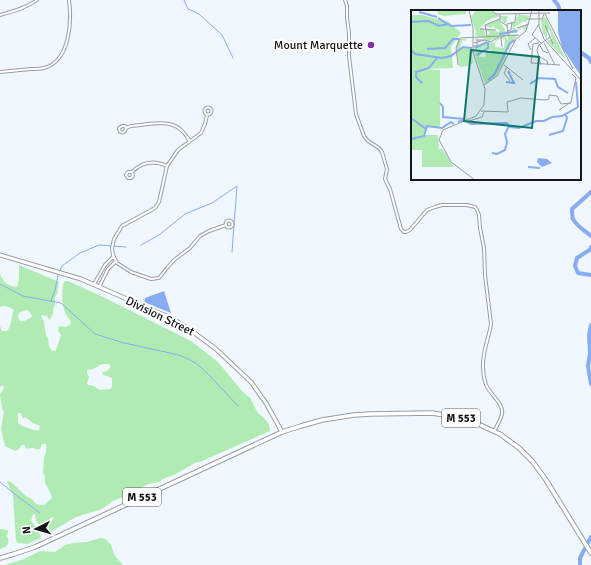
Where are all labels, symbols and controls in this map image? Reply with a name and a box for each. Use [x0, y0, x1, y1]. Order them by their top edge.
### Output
inset map [411, 10, 581, 180]
place label: Mount Marquette [274, 38, 363, 53]
marker: Mount Marquette [366, 40, 376, 50]
street label: Division Street [123, 293, 197, 340]
road number: M 553 [442, 409, 480, 427]
road number: M 553 [123, 488, 161, 506]
north arrow [16, 509, 56, 549]
text: N [20, 526, 33, 534]

